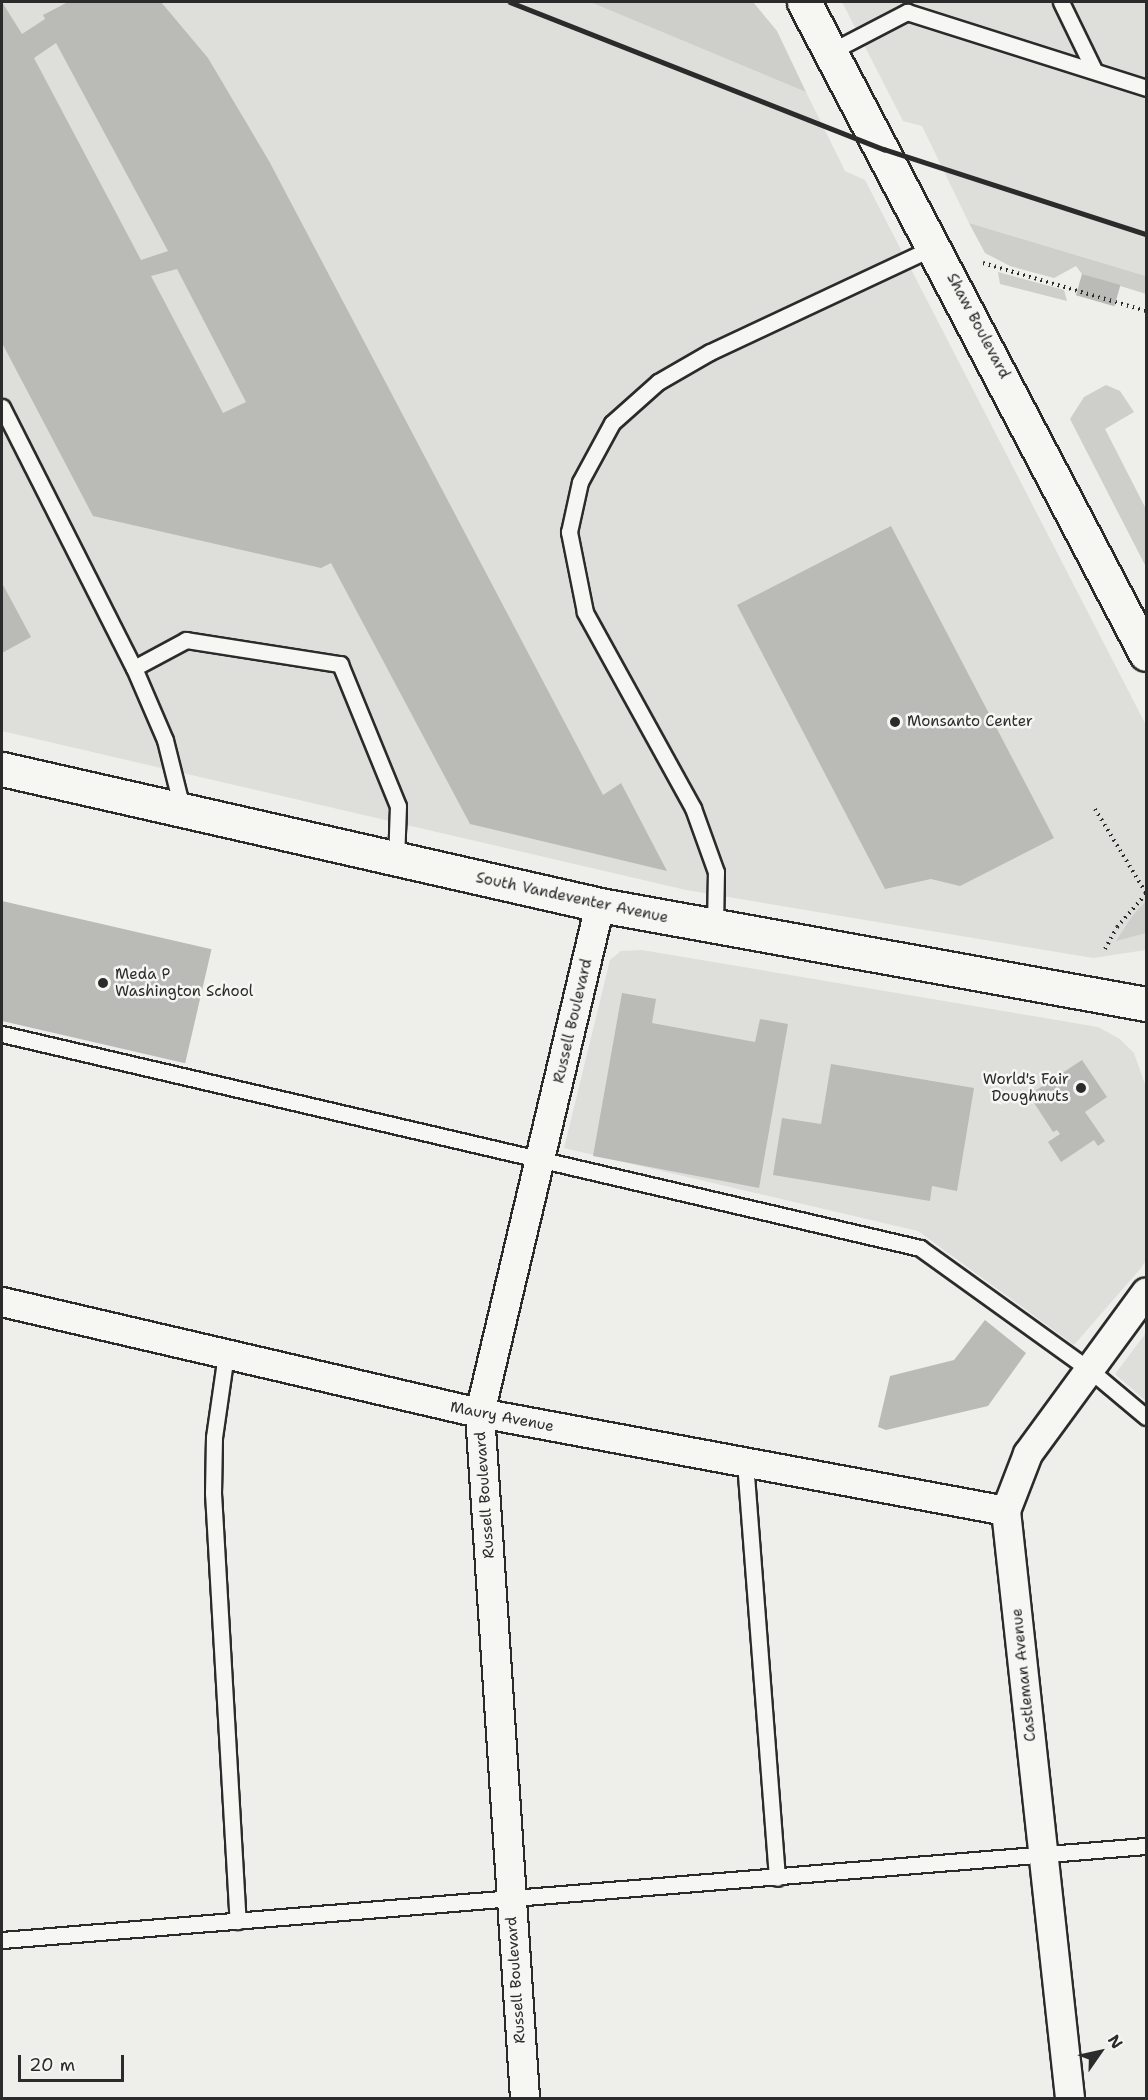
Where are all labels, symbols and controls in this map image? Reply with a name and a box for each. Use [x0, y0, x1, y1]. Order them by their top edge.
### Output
street label: Shaw Boulevard [943, 270, 1013, 382]
place label: Monsanto Center [907, 713, 1033, 731]
marker: Monsanto Center [888, 715, 902, 729]
street label: South Vandeventer Avenue [474, 869, 670, 927]
street label: Russell Boulevard [550, 957, 596, 1085]
place label: Meda P Washington School [115, 965, 253, 1000]
marker: Meda P Washington School [96, 976, 110, 990]
place label: World's Fair Doughnuts [983, 1070, 1069, 1105]
marker: World's Fair Doughnuts [1074, 1081, 1088, 1095]
street label: Maury Avenue [449, 1398, 555, 1436]
street label: Russell Boulevard [472, 1431, 498, 1559]
street label: Castleman Avenue [1008, 1607, 1040, 1743]
street label: Russell Boulevard [503, 1916, 529, 2044]
north arrow [1070, 2022, 1130, 2082]
text: N [1103, 2031, 1128, 2053]
scale bar [21, 2043, 128, 2081]
text: 20 m [29, 2053, 75, 2077]

